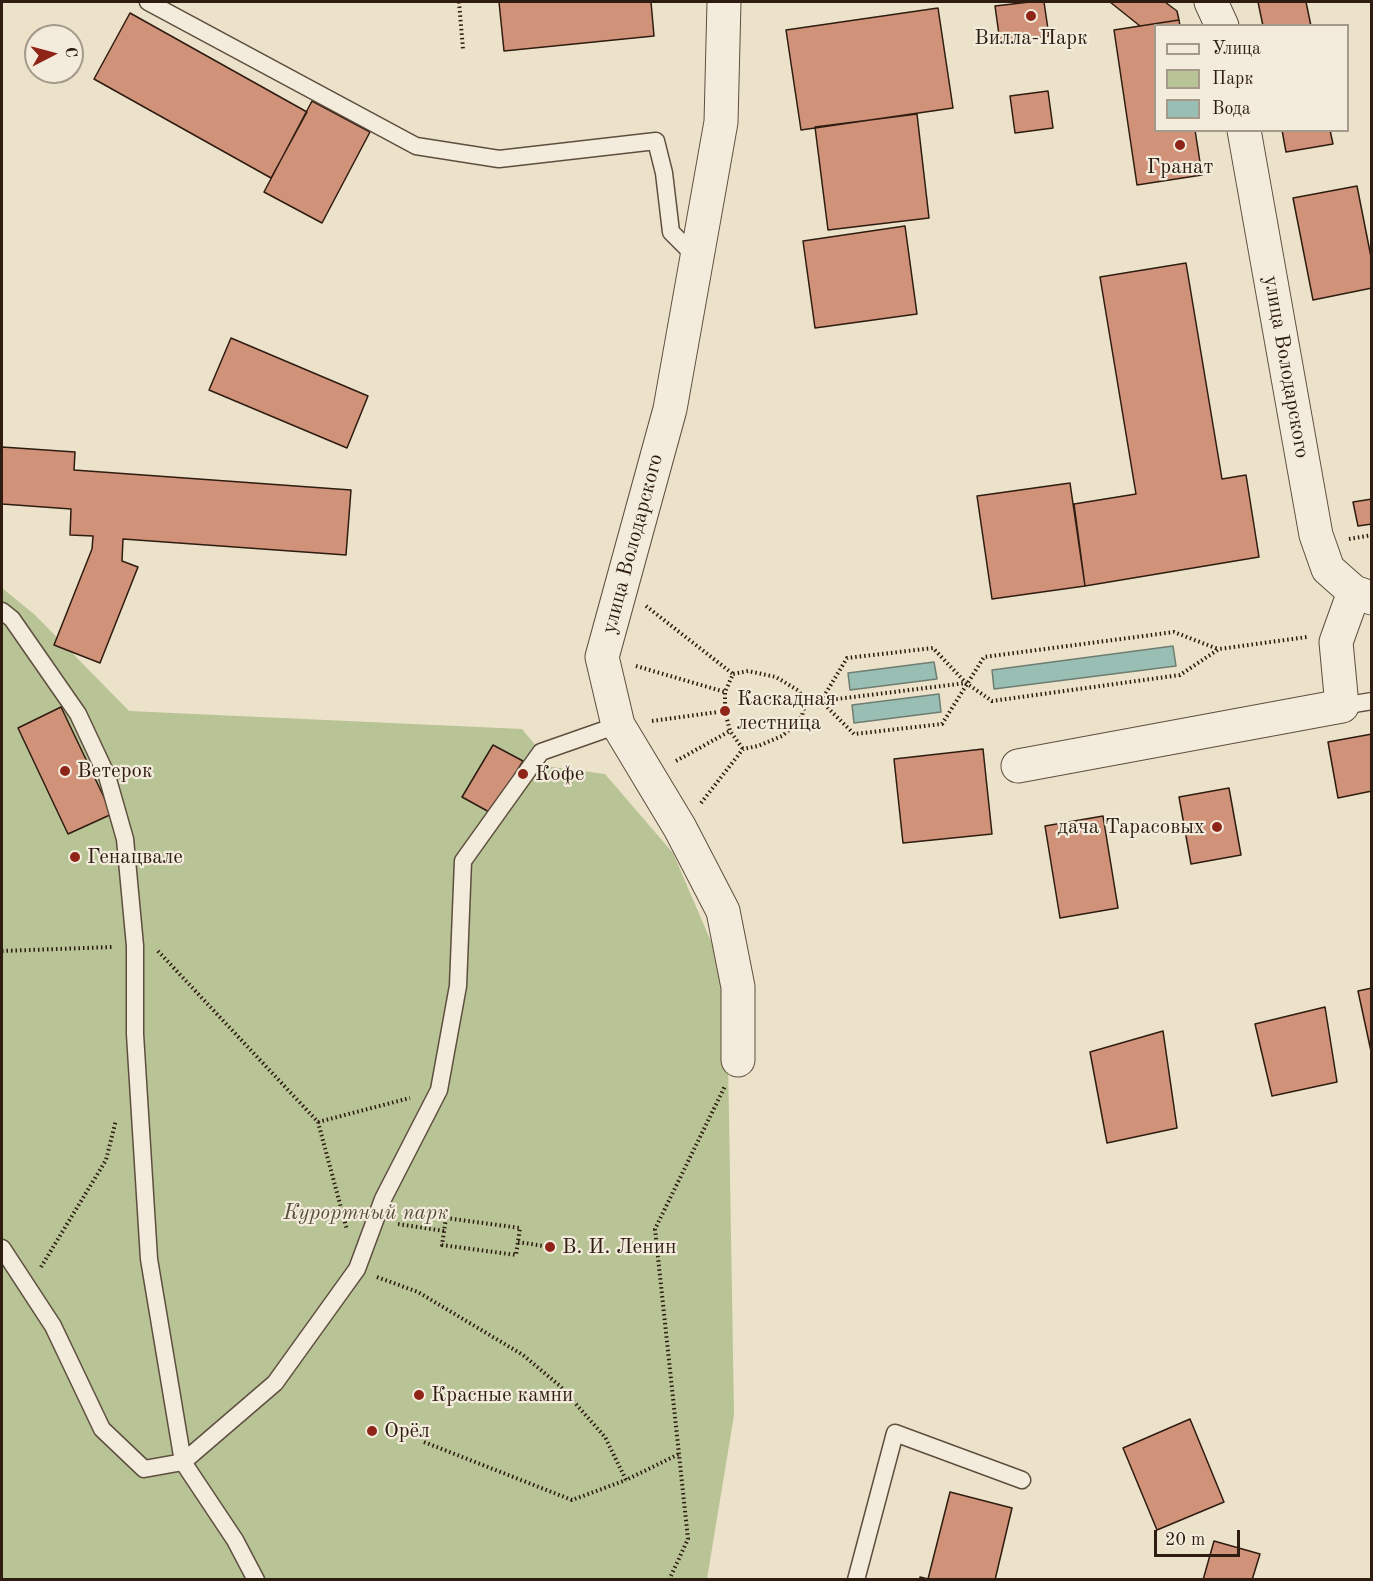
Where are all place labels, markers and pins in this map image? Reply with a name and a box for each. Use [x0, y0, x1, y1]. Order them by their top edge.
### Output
marker: Вилла-Парк [1024, 9, 1038, 23]
place label: Вилла-Парк [974, 25, 1088, 51]
marker: Гранат [1173, 138, 1187, 152]
place label: Гранат [1147, 154, 1213, 180]
place label: Каскадная лестница [737, 686, 836, 736]
marker: Каскадная лестница [718, 704, 732, 718]
place label: Ветерок [77, 758, 153, 784]
place label: Кофе [535, 761, 584, 787]
marker: Ветерок [58, 764, 72, 778]
marker: Кофе [516, 767, 530, 781]
place label: дача Тарасовых [1058, 814, 1205, 840]
marker: дача Тарасовых [1210, 820, 1224, 834]
place label: Генацвале [87, 844, 183, 870]
marker: Генацвале [68, 850, 82, 864]
place label: В. И. Ленин [562, 1234, 676, 1260]
marker: В. И. Ленин [543, 1240, 557, 1254]
place label: Красные камни [431, 1382, 573, 1408]
marker: Красные камни [412, 1388, 426, 1402]
place label: Орёл [384, 1418, 430, 1444]
marker: Орёл [365, 1424, 379, 1438]

